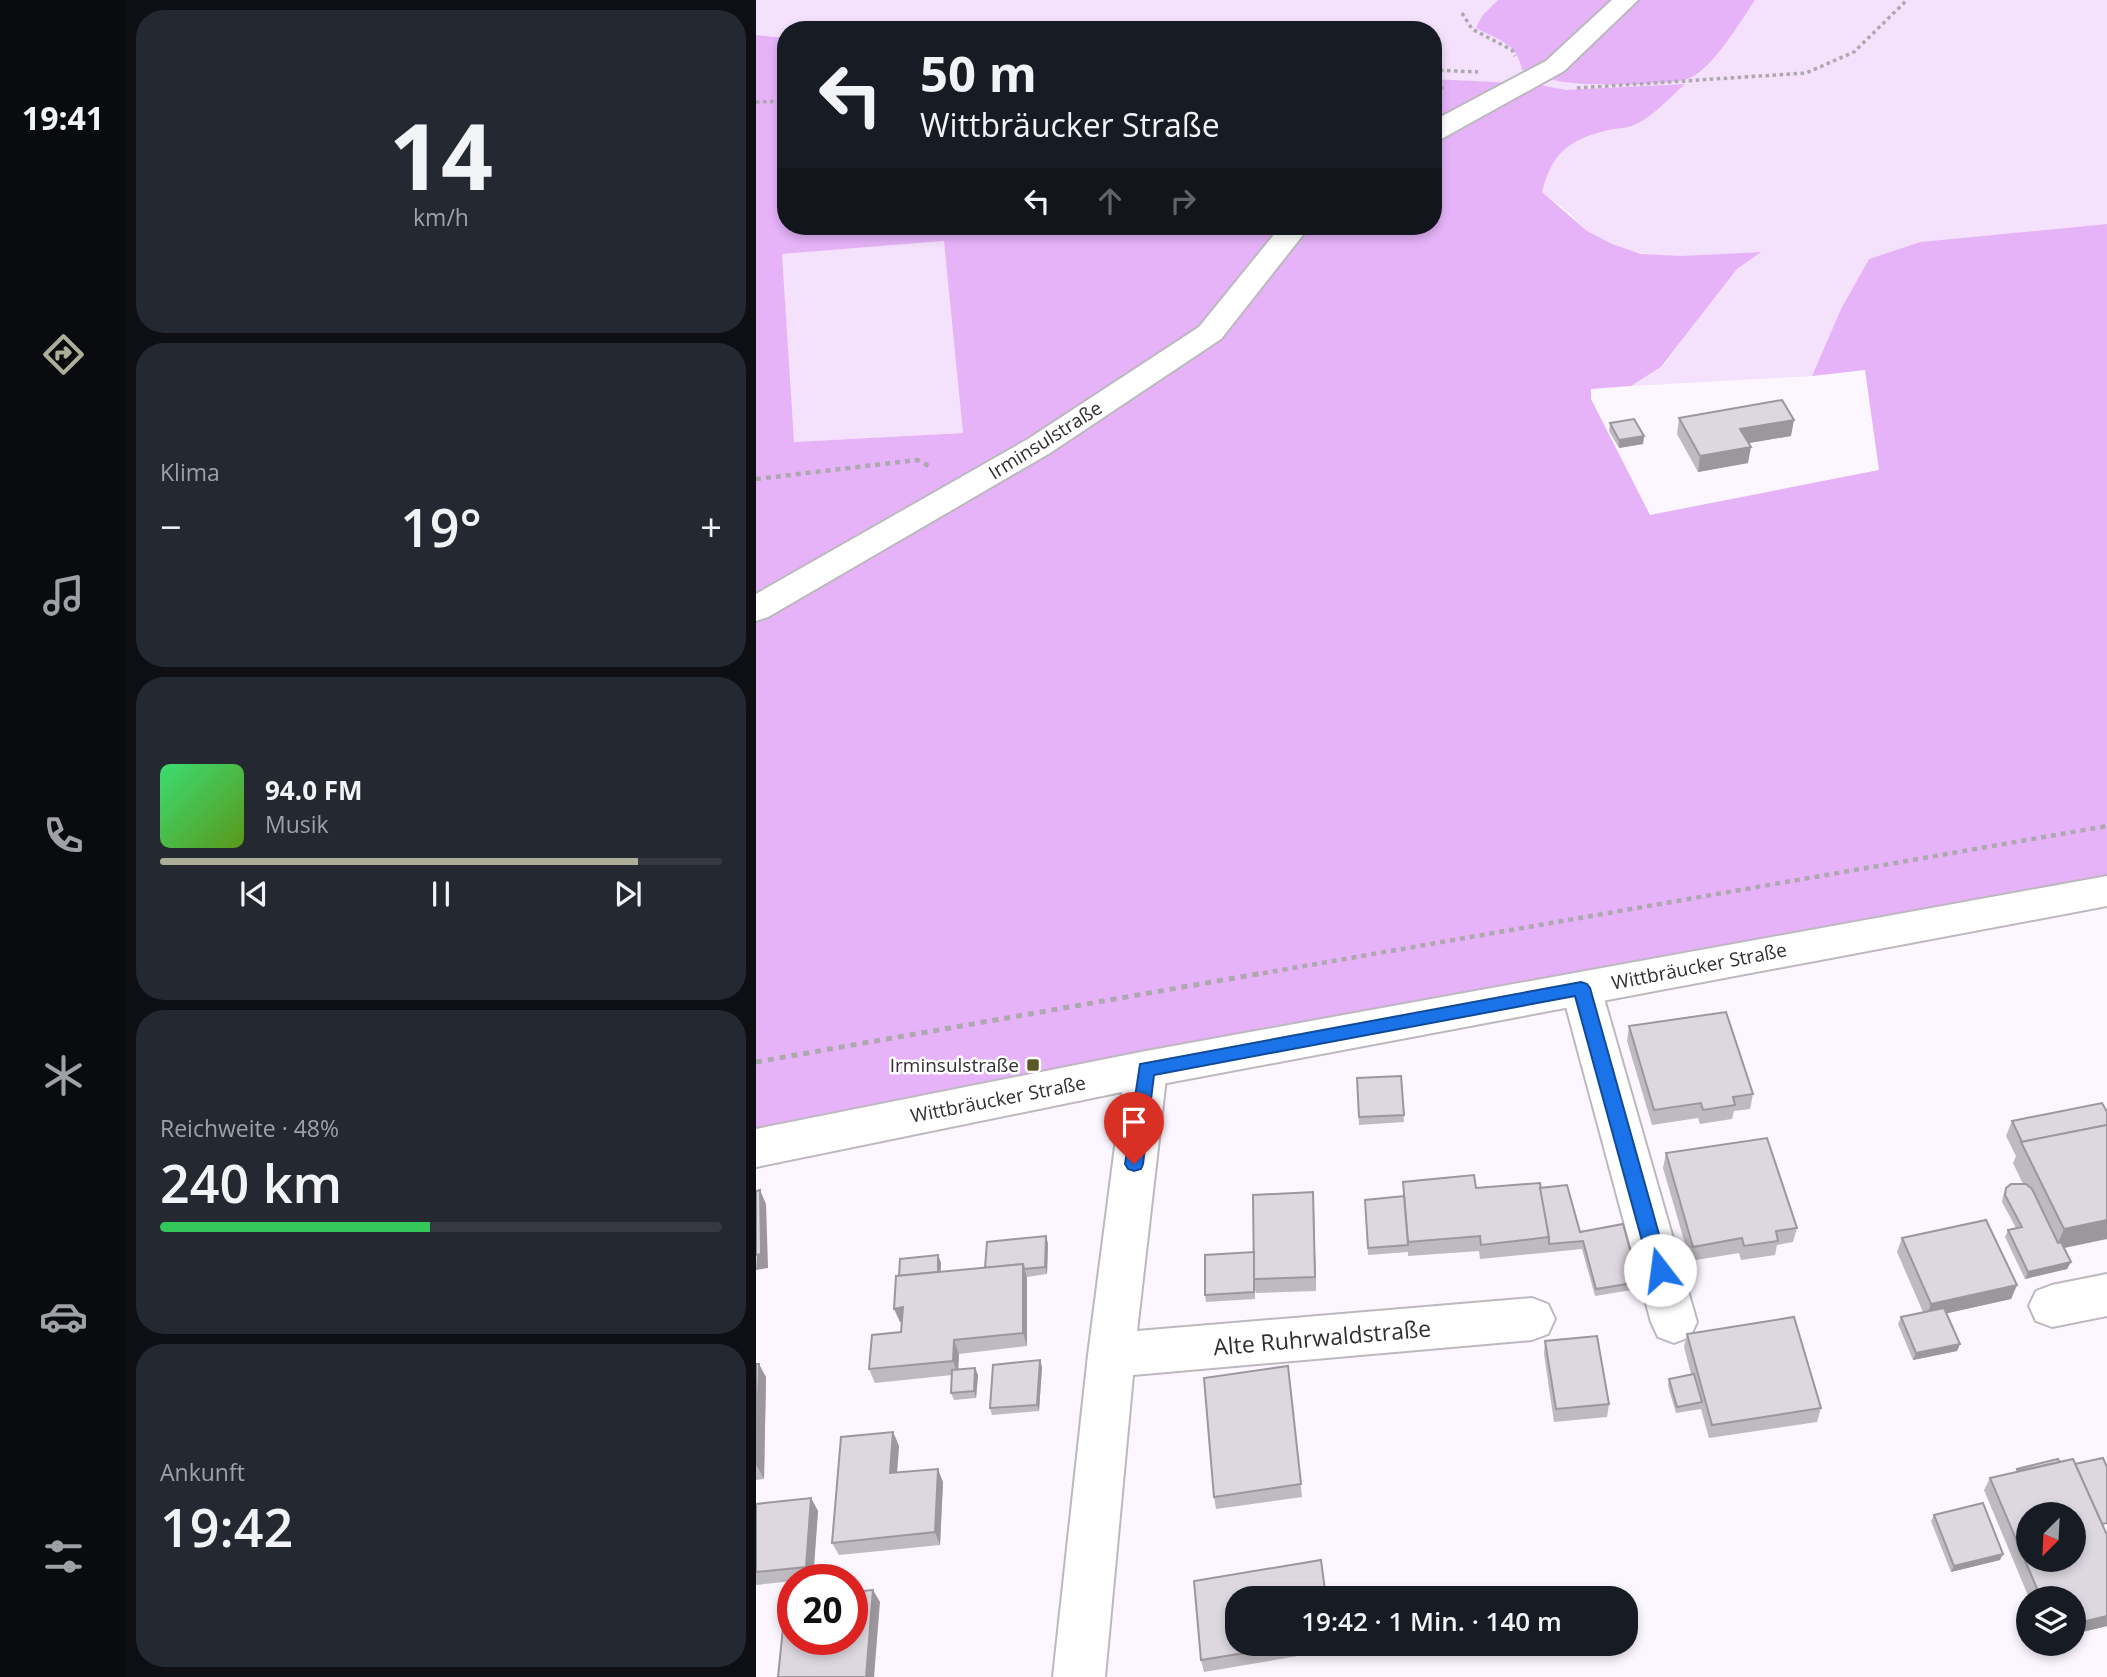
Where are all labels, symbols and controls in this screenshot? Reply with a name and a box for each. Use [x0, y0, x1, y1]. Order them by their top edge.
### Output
text: 50 m [920, 40, 1037, 106]
icon: left [805, 49, 896, 140]
text: 14 [389, 93, 493, 217]
text: 19:41 [22, 96, 104, 139]
text: Wittbräucker Straße [920, 103, 1220, 146]
icon: left [1018, 182, 1056, 220]
icon: ahead [1091, 182, 1129, 220]
icon: right [1164, 182, 1202, 220]
text: km/h [413, 201, 469, 233]
icon: directions [39, 330, 88, 379]
street label: Irminsulstraße [983, 395, 1107, 485]
text: Klima [160, 456, 220, 488]
text: 19° [400, 491, 482, 562]
text: − [160, 500, 182, 552]
text: + [700, 500, 722, 552]
icon: music [39, 571, 88, 620]
text: 94.0 FM [265, 772, 363, 808]
text: Musik [265, 808, 329, 840]
icon: phone [39, 811, 88, 860]
icon: previous [235, 875, 273, 913]
icon: pause [422, 875, 460, 913]
icon: next [609, 875, 647, 913]
street label: Wittbräucker Straße [1609, 936, 1789, 996]
icon: climate [39, 1051, 88, 1100]
place label: Irminsulstraße [890, 1052, 1019, 1078]
marker: Irminsulstraße [1025, 1057, 1041, 1073]
street label: Wittbräucker Straße [908, 1069, 1088, 1129]
pin [1104, 1092, 1164, 1164]
icon: arrive [1115, 1103, 1153, 1141]
text: Reichweite · 48% [160, 1112, 339, 1144]
text: 240 km [160, 1147, 342, 1218]
position arrow [1623, 1233, 1697, 1307]
icon: car [39, 1292, 88, 1341]
street label: Alte Ruhrwaldstraße [1212, 1312, 1432, 1362]
text: Ankunft [160, 1456, 245, 1488]
text: 19:42 [160, 1491, 293, 1562]
north arrow [2016, 1502, 2086, 1572]
map controls [2016, 1502, 2086, 1656]
icon: filters [39, 1532, 88, 1581]
speed limit sign: 20 [777, 1564, 868, 1655]
button: layers [2016, 1586, 2086, 1656]
text: 19:42 · 1 Min. · 140 m [1301, 1603, 1562, 1639]

